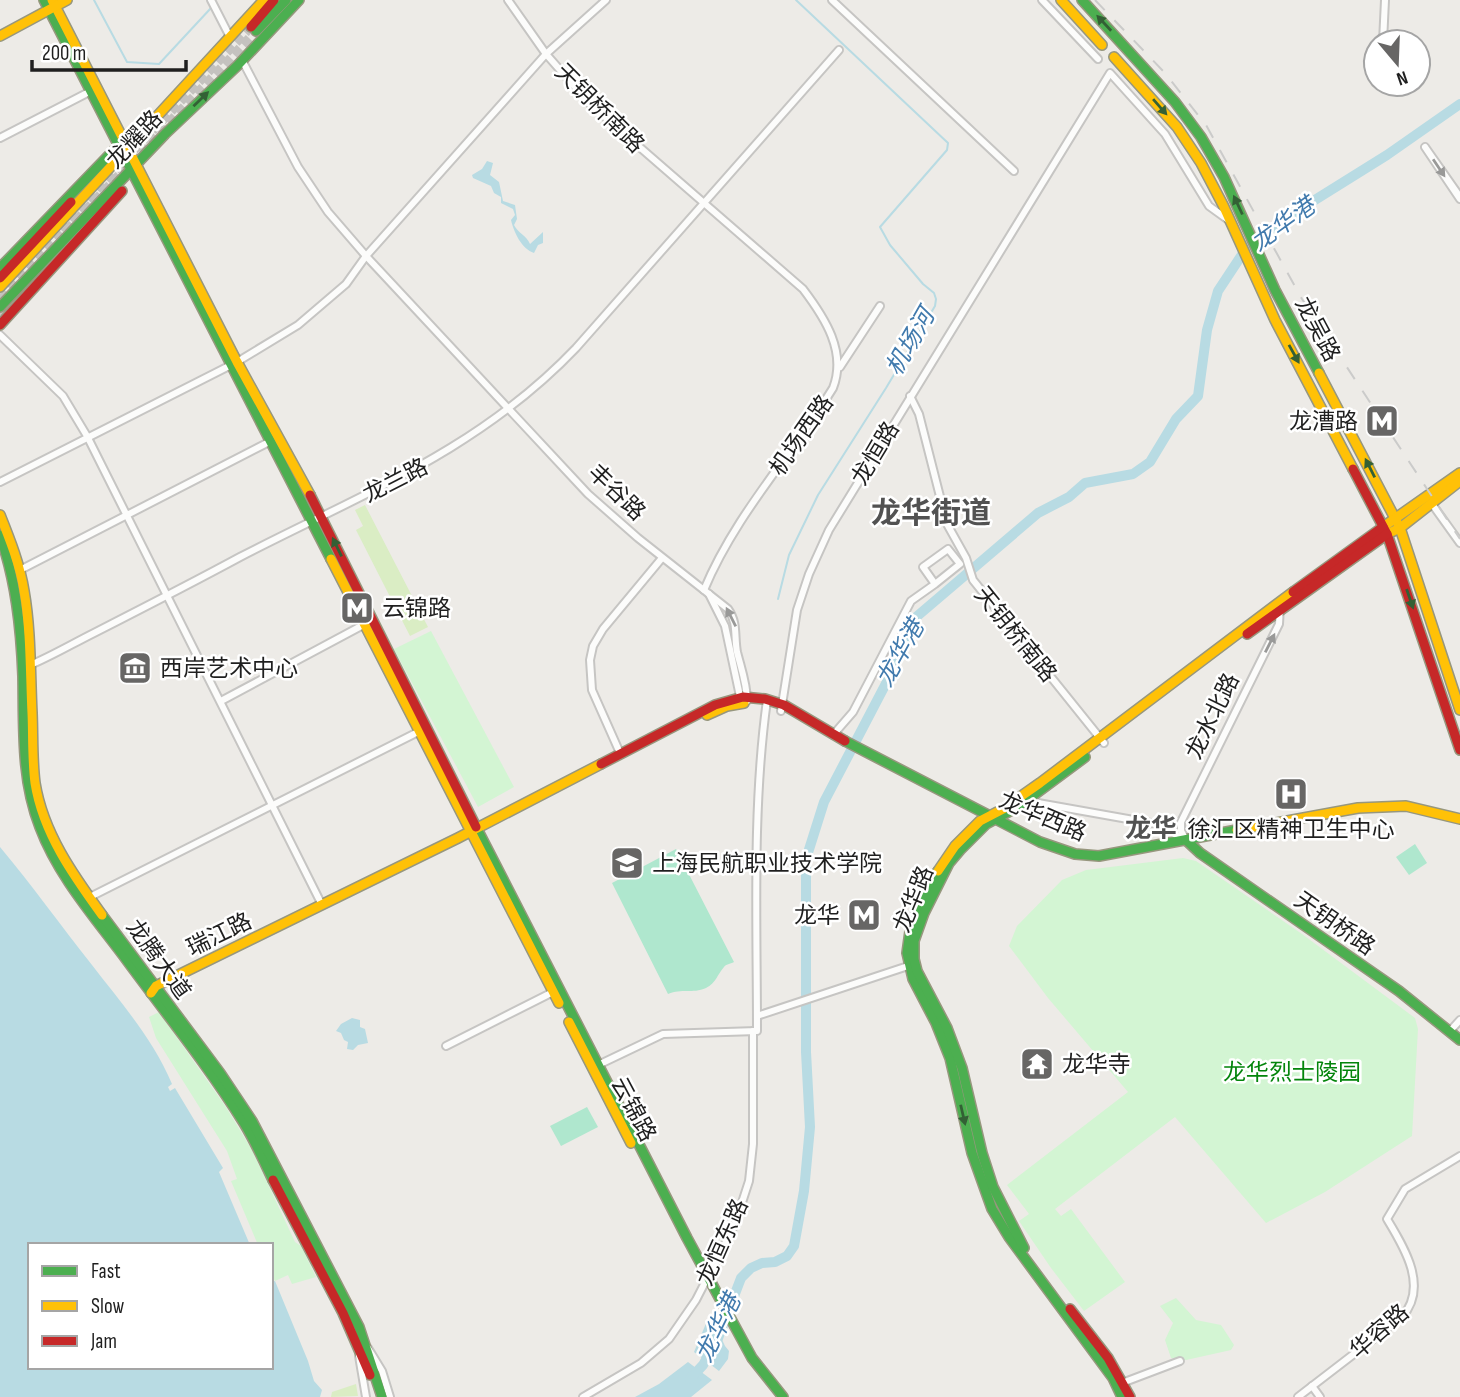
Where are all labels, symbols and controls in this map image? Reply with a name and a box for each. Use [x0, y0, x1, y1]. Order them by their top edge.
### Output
one-way arrow [1096, 15, 1112, 32]
scale bar [32, 28, 186, 72]
north arrow [1362, 28, 1432, 98]
text: 200 m [42, 41, 86, 66]
street label: 天钥桥南路 [549, 58, 650, 159]
text: N [1394, 65, 1411, 90]
one-way arrow [192, 91, 209, 107]
one-way arrow [1152, 99, 1167, 116]
street label: 龙耀路 [101, 105, 168, 174]
one-way arrow [1432, 159, 1446, 177]
water label: 龙华港 [1246, 190, 1323, 257]
one-way arrow [1232, 195, 1244, 215]
street label: 龙吴路 [1289, 292, 1346, 367]
water label: 机场河 [880, 300, 943, 381]
one-way arrow [1288, 344, 1300, 364]
street label: 机场西路 [764, 390, 840, 481]
metro station icon: 龙漕路 [1363, 402, 1401, 440]
place label: 龙漕路 [1289, 408, 1358, 436]
street label: 龙恒路 [846, 417, 906, 490]
street label: 龙兰路 [358, 453, 433, 509]
one-way arrow [1364, 458, 1375, 478]
street label: 丰谷路 [582, 459, 651, 527]
district label: 龙华街道 [871, 496, 991, 532]
one-way arrow [331, 537, 342, 557]
street label: 天钥桥南路 [968, 581, 1062, 688]
one-way arrow [1405, 588, 1415, 609]
metro station icon: 云锦路 [338, 589, 376, 627]
place label: 云锦路 [382, 595, 451, 623]
one-way arrow [725, 607, 736, 627]
water label: 龙华港 [870, 612, 932, 692]
one-way arrow [1263, 632, 1275, 652]
museum icon: 西岸艺术中心 [116, 649, 154, 687]
place label: 西岸艺术中心 [160, 655, 298, 683]
street label: 龙水北路 [1180, 669, 1246, 764]
hospital icon: 徐汇区精神卫生中心 [1272, 775, 1310, 813]
street label: 龙华西路 [995, 786, 1090, 848]
district label: 龙华 [1125, 814, 1177, 845]
place label: 徐汇区精神卫生中心 [1188, 816, 1395, 844]
school or university icon: 上海民航职业技术学院 [608, 844, 646, 882]
place label: 上海民航职业技术学院 [652, 850, 882, 878]
street label: 龙华路 [888, 862, 940, 937]
street label: 天钥桥路 [1289, 886, 1380, 962]
metro station icon: 龙华 [845, 896, 883, 934]
place label: 龙华 [794, 902, 840, 930]
street label: 瑞江路 [182, 907, 257, 963]
street label: 龙腾大道 [120, 914, 197, 1005]
temple icon: 龙华寺 [1018, 1045, 1056, 1083]
place label: 龙华寺 [1062, 1051, 1131, 1079]
park label: 龙华烈士陵园 [1223, 1059, 1361, 1087]
street label: 云锦路 [605, 1072, 662, 1147]
one-way arrow [957, 1104, 968, 1126]
street label: 龙恒东路 [691, 1195, 754, 1290]
legend [28, 1243, 273, 1369]
text: Fast [91, 1259, 121, 1284]
water label: 龙华港 [690, 1287, 749, 1367]
text: Slow [91, 1294, 125, 1319]
street label: 华容路 [1344, 1299, 1415, 1365]
text: Jam [90, 1329, 117, 1354]

